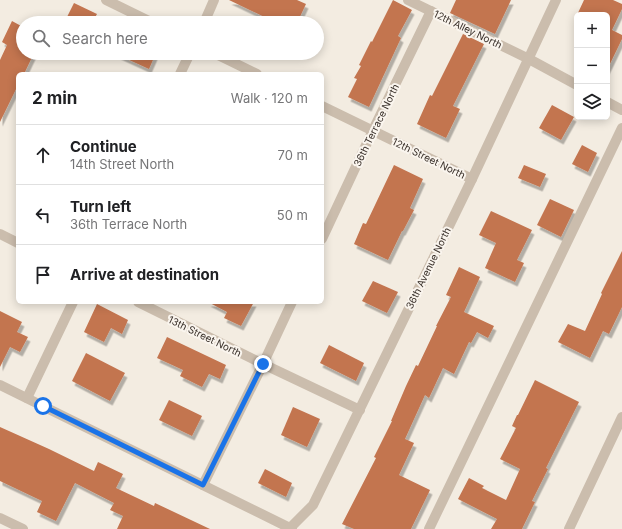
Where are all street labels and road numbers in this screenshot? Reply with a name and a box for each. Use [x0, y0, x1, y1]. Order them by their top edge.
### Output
street label: 12th Alley North [432, 7, 504, 51]
street label: 36th Terrace North [351, 82, 401, 168]
street label: 12th Street North [390, 135, 468, 181]
street label: 36th Avenue North [403, 225, 453, 311]
street label: 13th Street North [166, 313, 244, 359]

